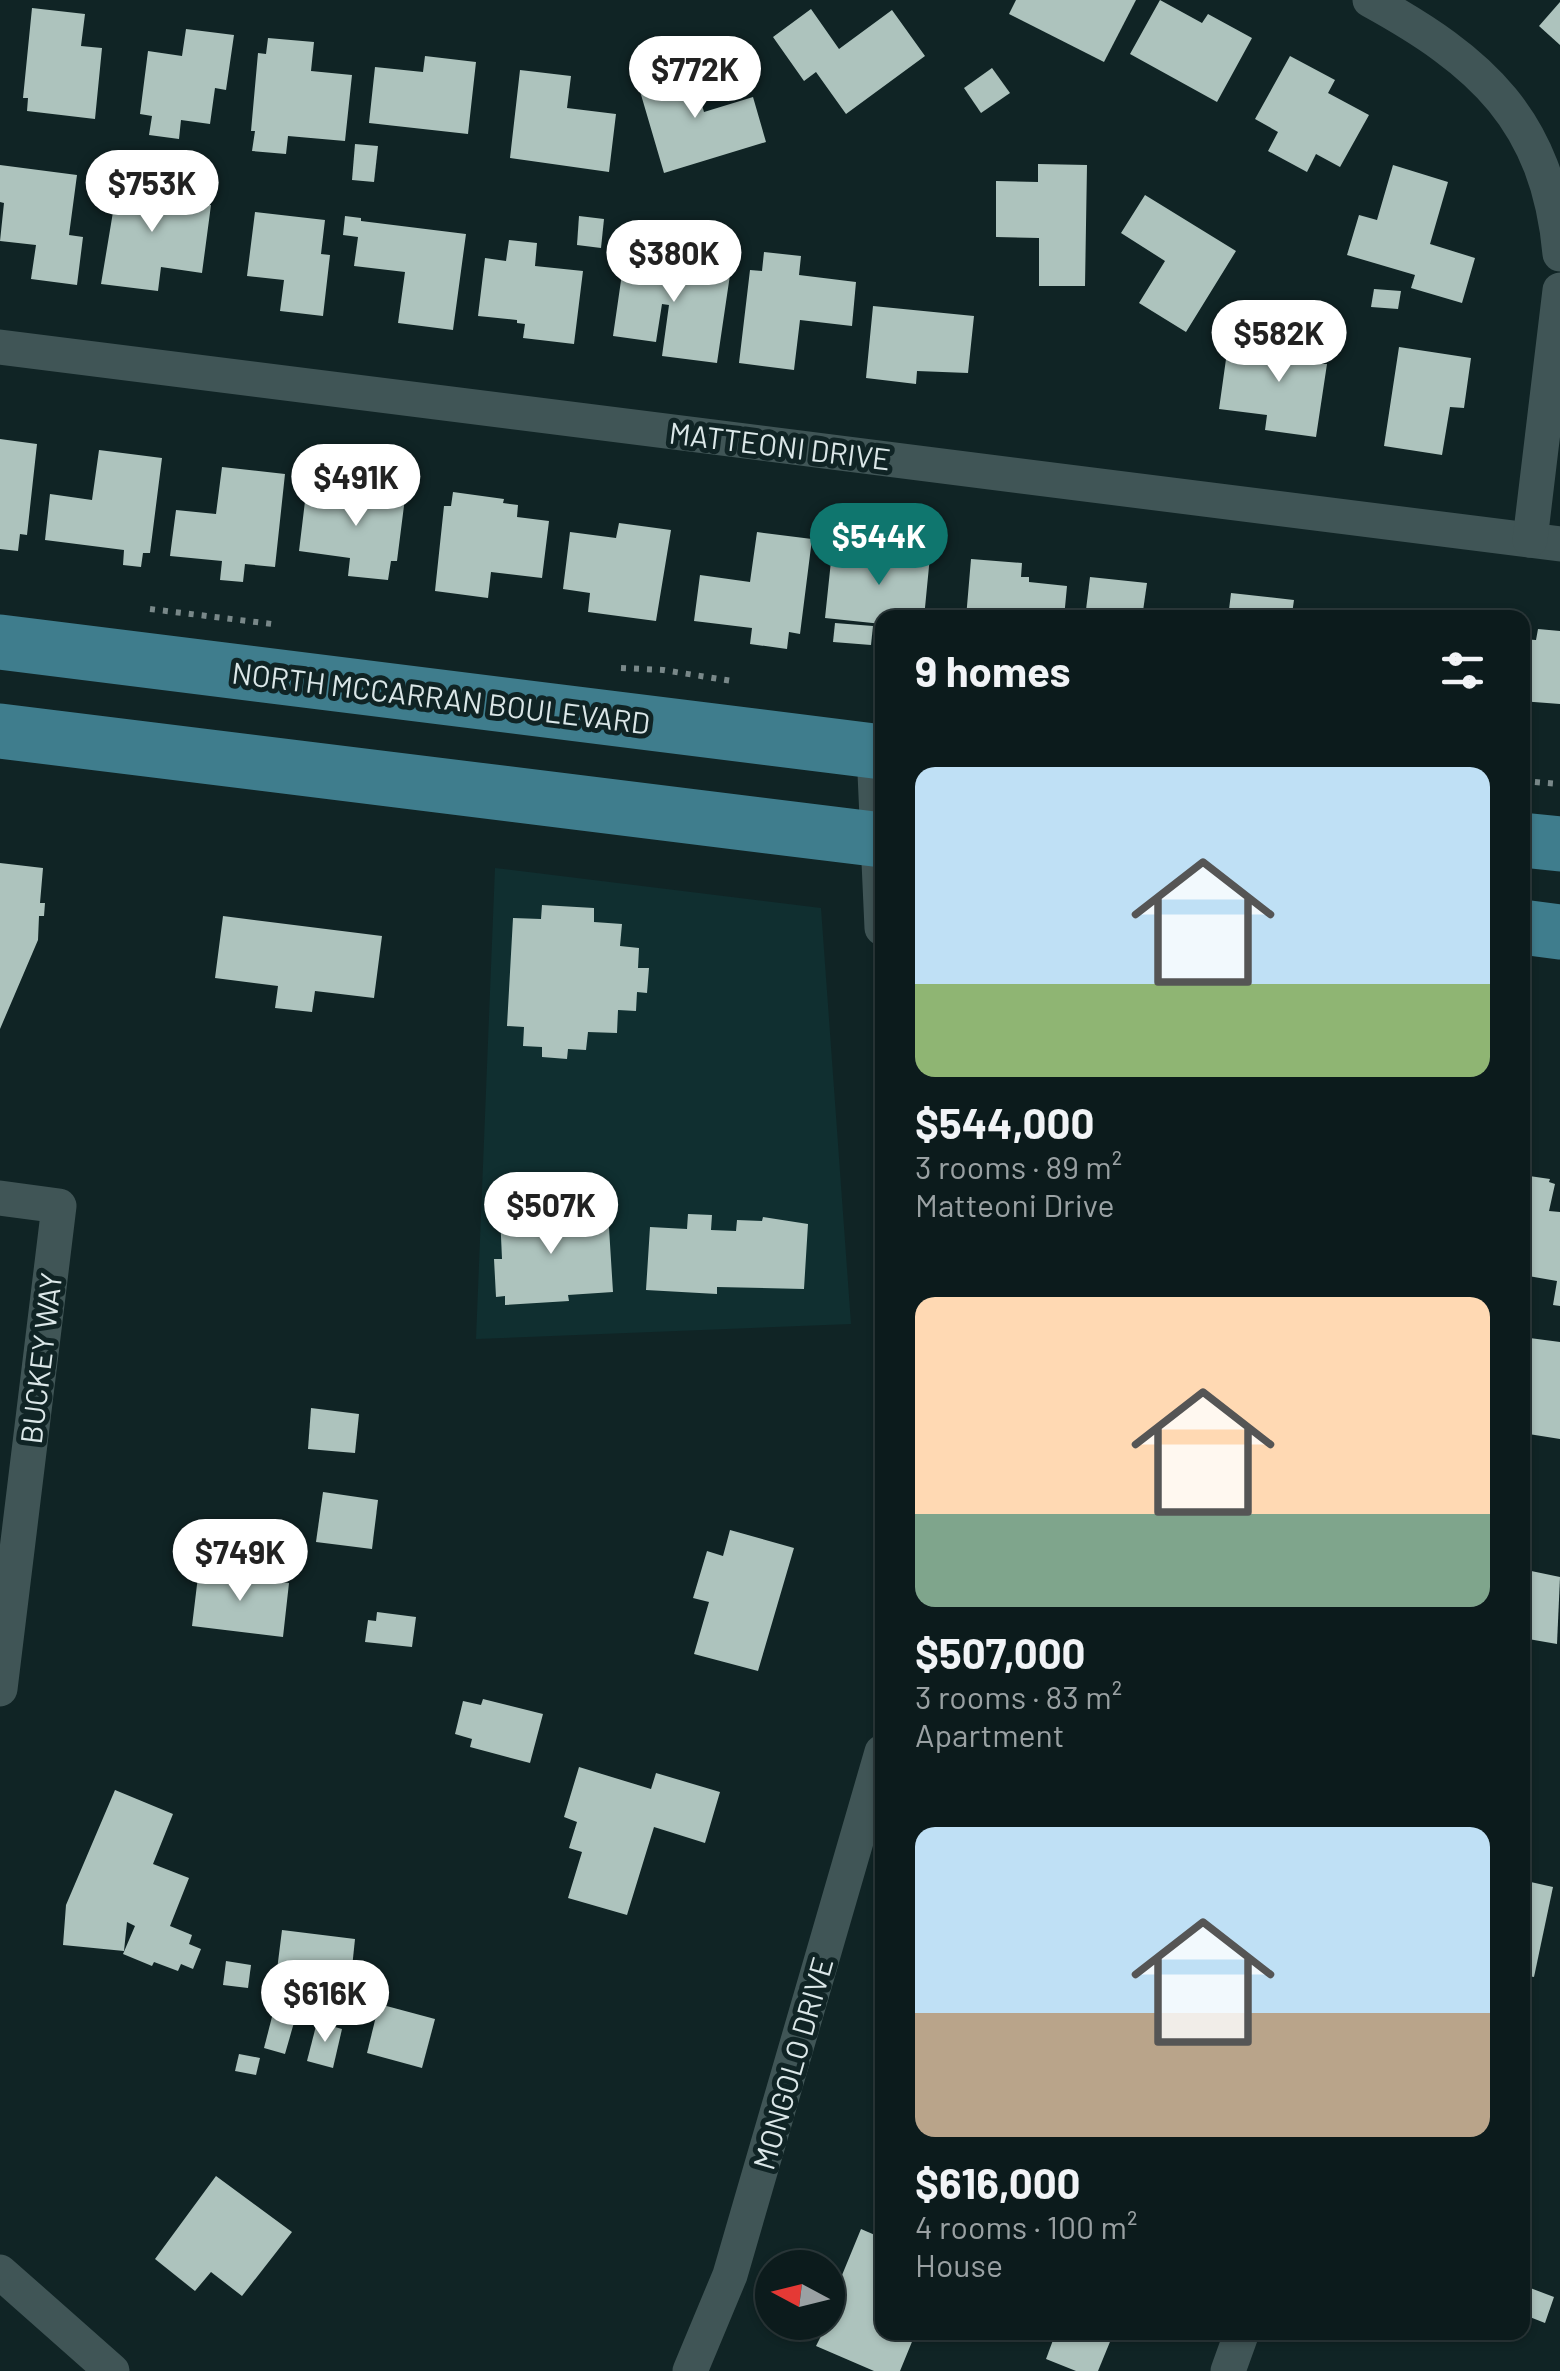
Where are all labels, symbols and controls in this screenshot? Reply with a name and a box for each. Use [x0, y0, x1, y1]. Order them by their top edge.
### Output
pin: $772K [625, 36, 765, 121]
text: $772K [651, 49, 739, 87]
pin: $753K [82, 150, 222, 235]
text: $753K [108, 163, 196, 201]
pin: $380K [604, 220, 744, 305]
text: $380K [628, 233, 720, 271]
pin: $582K [1209, 300, 1349, 385]
text: $582K [1234, 313, 1324, 351]
street label: MATTEONI DRIVE [667, 414, 893, 476]
pin: $491K [286, 444, 426, 529]
text: $491K [313, 457, 399, 495]
pin: $544K [809, 503, 949, 588]
text: $544K [832, 516, 926, 554]
icon: filters [1435, 643, 1490, 698]
text: 9 homes [915, 645, 1071, 695]
street label: NORTH MCCARRAN BOULEVARD [230, 653, 652, 741]
icon: home [1113, 832, 1293, 1012]
text: $544,000 [915, 1097, 1094, 1147]
text: 3 rooms · 89 m² [915, 1147, 1122, 1185]
pin: $507K [481, 1172, 621, 1257]
text: $507K [506, 1185, 596, 1223]
text: Matteoni Drive [915, 1185, 1115, 1223]
street label: BUCKEY WAY [12, 1270, 68, 1446]
icon: home [1113, 1362, 1293, 1542]
pin: $749K [170, 1519, 310, 1604]
text: $749K [195, 1532, 285, 1570]
text: $507,000 [915, 1627, 1086, 1677]
text: 3 rooms · 83 m² [915, 1677, 1122, 1715]
text: Apartment [915, 1715, 1064, 1753]
icon: home [1113, 1892, 1293, 2072]
street label: MONGOLO DRIVE [744, 1953, 840, 2173]
pin: $616K [255, 1960, 395, 2045]
text: $616K [283, 1973, 367, 2011]
text: $616,000 [915, 2157, 1081, 2207]
text: 4 rooms · 100 m² [915, 2207, 1137, 2245]
text: House [915, 2245, 1003, 2283]
north arrow [755, 2250, 845, 2340]
map controls [755, 2250, 845, 2340]

